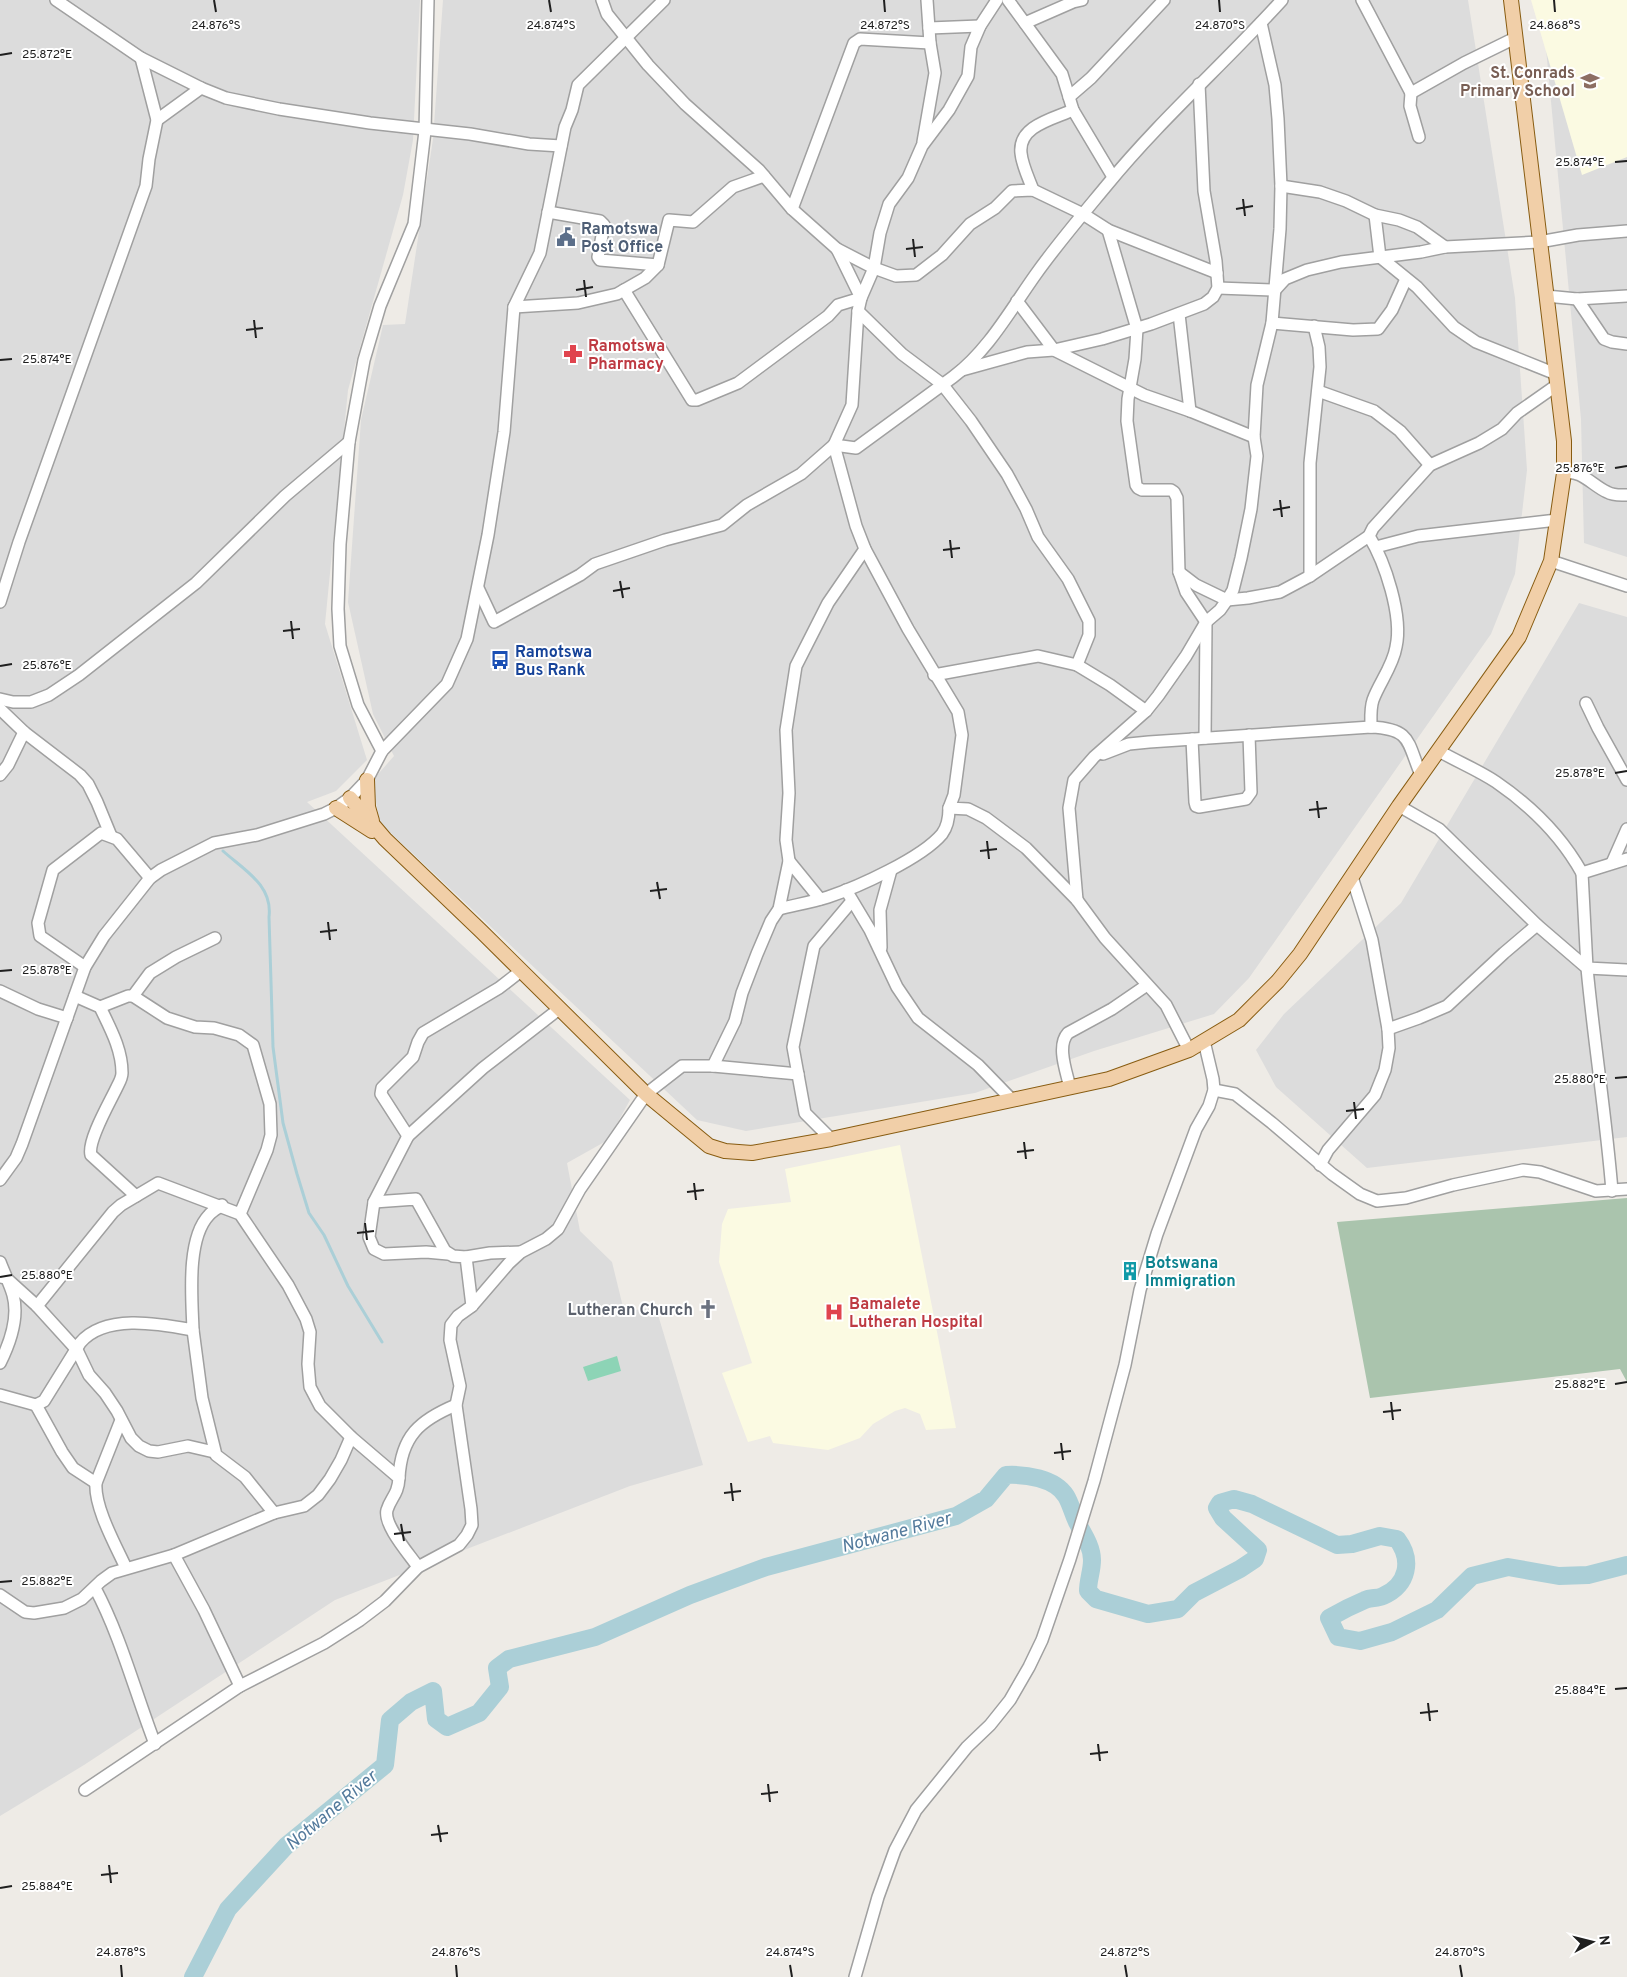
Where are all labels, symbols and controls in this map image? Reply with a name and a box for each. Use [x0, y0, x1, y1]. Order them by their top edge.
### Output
text: 24.876°S [191, 18, 241, 34]
text: 24.874°S [526, 18, 576, 34]
text: 24.872°S [860, 18, 910, 34]
text: 24.870°S [1195, 18, 1245, 34]
text: 24.868°S [1529, 18, 1581, 34]
text: 25.872°E [22, 47, 72, 63]
place label: St. Conrads Primary School [1460, 64, 1575, 102]
school or university icon: St. Conrads Primary School [1579, 70, 1601, 92]
text: 25.874°E [1555, 155, 1605, 171]
place label: Ramotswa Post Office [581, 220, 663, 258]
public building icon: Ramotswa Post Office [555, 226, 577, 248]
place label: Ramotswa Pharmacy [588, 337, 665, 375]
pharmacy icon: Ramotswa Pharmacy [562, 343, 584, 365]
text: 25.874°E [22, 352, 72, 368]
text: 25.876°E [1555, 461, 1605, 477]
place label: Ramotswa Bus Rank [515, 643, 592, 681]
bus stop icon: Ramotswa Bus Rank [489, 649, 511, 671]
text: 25.876°E [22, 658, 72, 674]
text: 25.878°E [1555, 766, 1605, 782]
text: 25.878°E [22, 963, 72, 979]
text: 25.880°E [1554, 1072, 1606, 1088]
place label: Botswana Immigration [1145, 1254, 1236, 1292]
building icon: Botswana Immigration [1119, 1260, 1141, 1282]
text: 25.880°E [21, 1268, 73, 1284]
place label: Bamalete Lutheran Hospital [849, 1295, 983, 1333]
church icon: Lutheran Church [697, 1298, 719, 1320]
place label: Lutheran Church [567, 1301, 693, 1321]
hospital icon: Bamalete Lutheran Hospital [823, 1301, 845, 1323]
text: 25.882°E [1554, 1377, 1606, 1393]
water label: Notwane River [839, 1507, 956, 1559]
text: 25.882°E [21, 1574, 73, 1590]
text: 25.884°E [1554, 1683, 1606, 1699]
water label: Notwane River [281, 1765, 384, 1856]
text: 25.884°E [21, 1879, 73, 1895]
north arrow [1567, 1917, 1617, 1967]
text: N [1594, 1935, 1612, 1947]
text: 24.878°S [96, 1945, 146, 1961]
text: 24.876°S [431, 1945, 481, 1961]
text: 24.874°S [765, 1945, 815, 1961]
text: 24.872°S [1100, 1945, 1150, 1961]
text: 24.870°S [1435, 1945, 1485, 1961]

